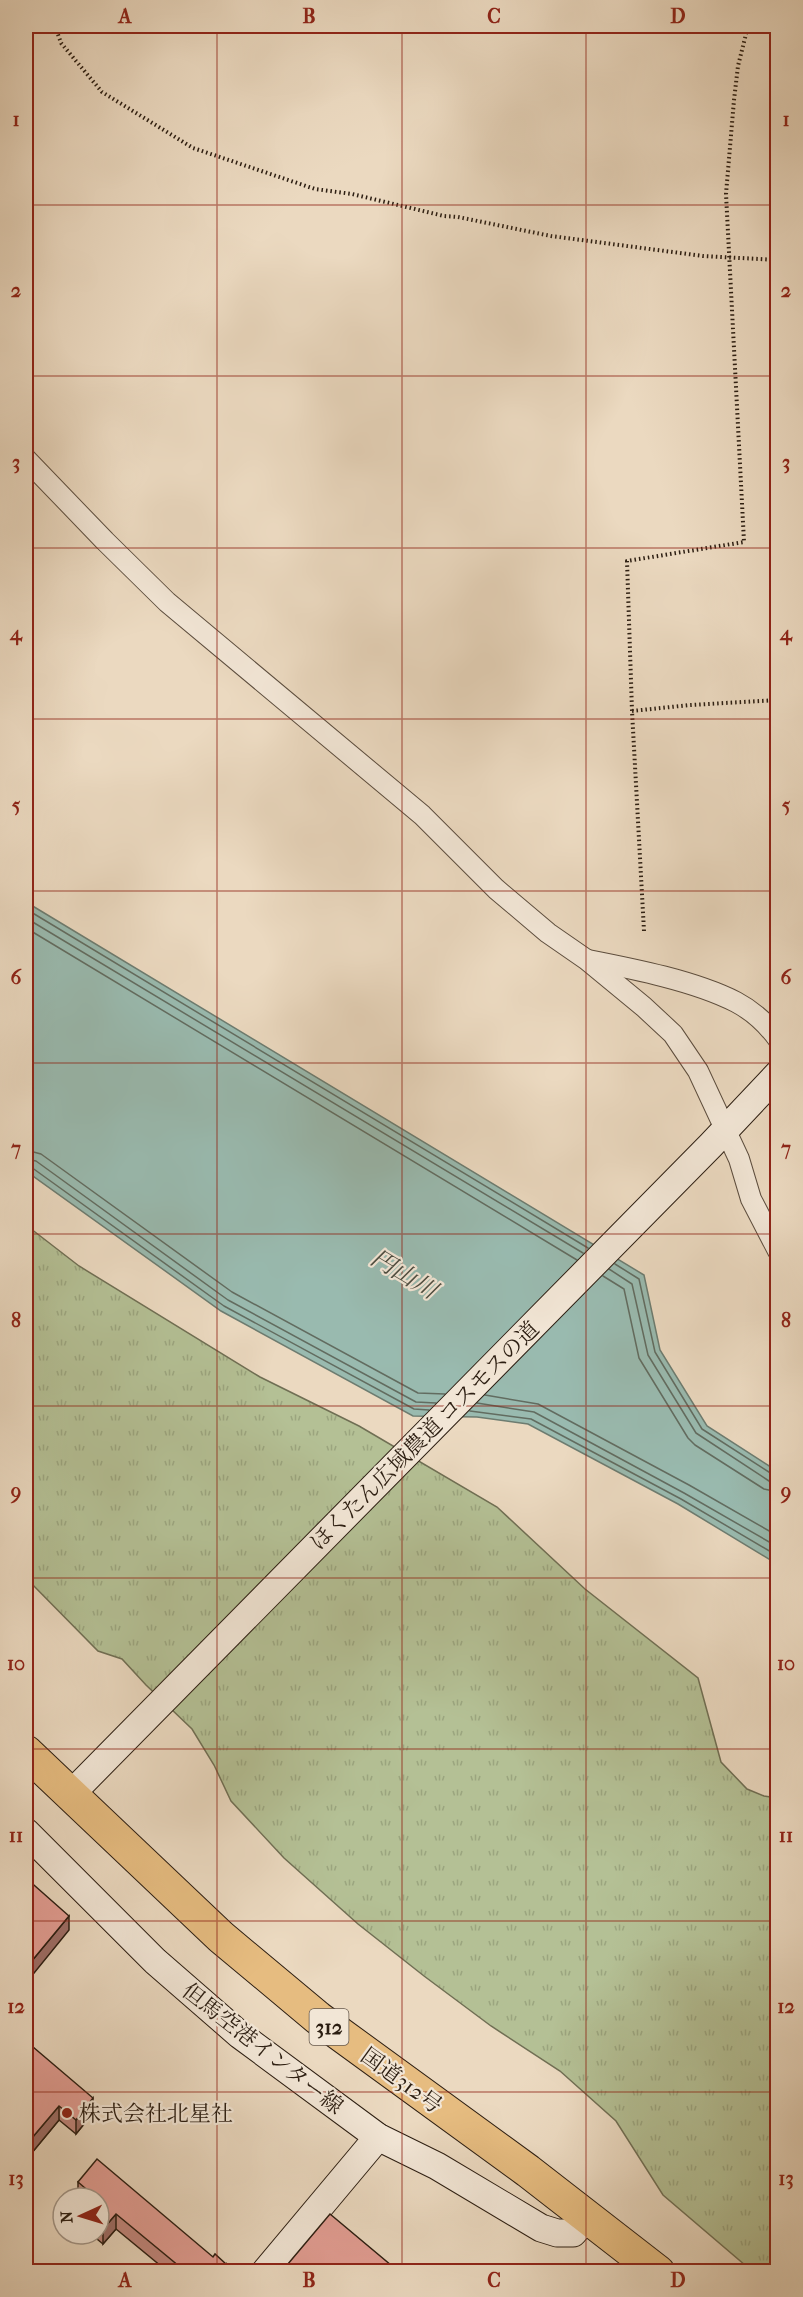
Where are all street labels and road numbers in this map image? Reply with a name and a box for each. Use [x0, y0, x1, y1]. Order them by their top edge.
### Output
street label: ほくたん広域農道 コスモスの道 [305, 1316, 544, 1555]
street label: 但馬空港インター線 [177, 1978, 348, 2120]
road number: 312 [310, 2009, 348, 2045]
street label: 国道312号 [356, 2043, 447, 2119]

